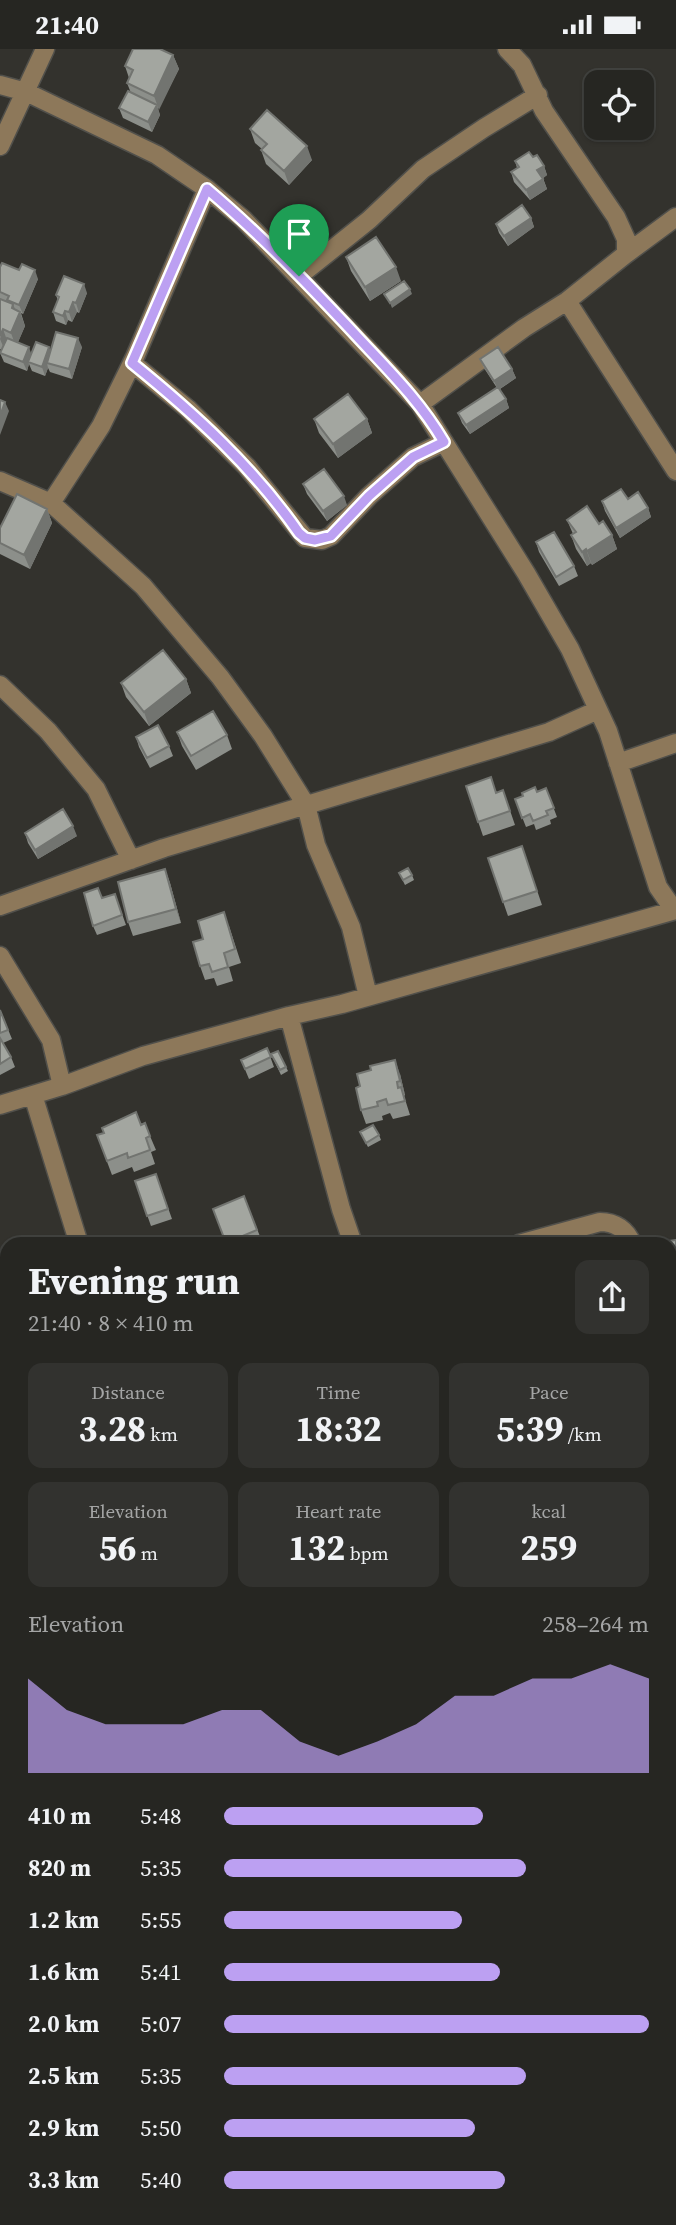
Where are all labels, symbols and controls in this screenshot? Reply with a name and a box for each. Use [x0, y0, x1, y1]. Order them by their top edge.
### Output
text: 21:40 [35, 7, 99, 43]
map controls [584, 70, 654, 140]
button: locate [584, 70, 654, 140]
pin [269, 204, 329, 276]
icon: arrive [280, 215, 318, 253]
text: Evening run [28, 1255, 240, 1307]
button: share [575, 1260, 649, 1334]
text: 21:40 · 8 × 410 m [28, 1307, 194, 1339]
text: Distance [91, 1379, 165, 1405]
text: Time [317, 1379, 360, 1405]
text: Pace [529, 1379, 569, 1405]
text: 3.28 [78, 1405, 146, 1453]
text: 18:32 [295, 1405, 382, 1453]
text: 5:39 [496, 1405, 563, 1453]
text: km [146, 1421, 178, 1447]
text: /km [563, 1421, 602, 1447]
text: Elevation [88, 1498, 168, 1524]
text: Heart rate [295, 1498, 382, 1524]
text: kcal [532, 1498, 566, 1524]
text: 56 [98, 1524, 136, 1572]
text: 132 [288, 1524, 345, 1572]
text: 259 [520, 1524, 577, 1572]
text: m [136, 1540, 158, 1566]
text: bpm [345, 1540, 389, 1566]
text: Elevation [28, 1608, 124, 1640]
text: 258–264 m [542, 1608, 649, 1640]
text: 410 m [28, 1800, 91, 1832]
text: 5:48 [140, 1800, 181, 1832]
text: 820 m [28, 1852, 91, 1884]
text: 5:35 [140, 1852, 181, 1884]
text: 1.2 km [28, 1904, 99, 1936]
text: 5:55 [140, 1904, 181, 1936]
text: 1.6 km [28, 1956, 99, 1988]
text: 5:41 [140, 1956, 181, 1988]
text: 2.0 km [28, 2008, 99, 2040]
text: 5:07 [140, 2008, 181, 2040]
text: 2.5 km [28, 2060, 99, 2092]
text: 5:35 [140, 2060, 181, 2092]
text: 2.9 km [28, 2112, 99, 2144]
text: 5:50 [140, 2112, 181, 2144]
text: 3.3 km [28, 2164, 99, 2196]
text: 5:40 [140, 2164, 181, 2196]

